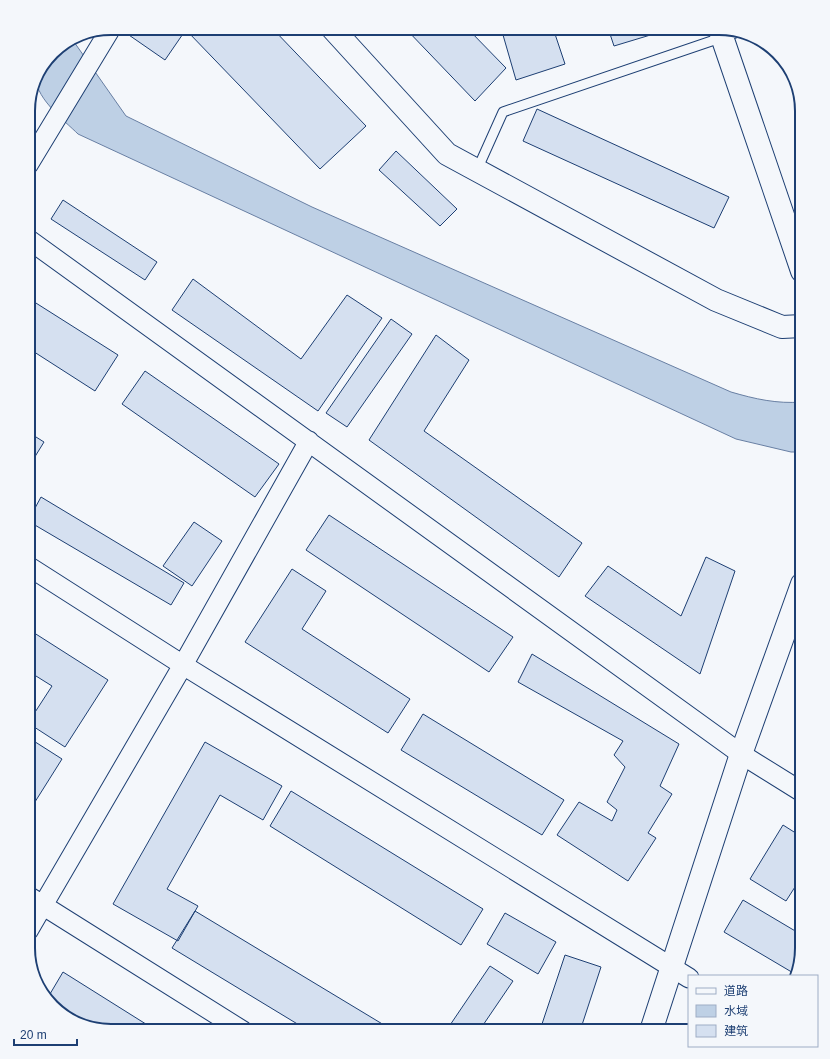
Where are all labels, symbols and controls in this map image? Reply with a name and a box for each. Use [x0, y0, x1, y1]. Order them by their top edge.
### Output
legend [688, 975, 818, 1047]
text: 道路 [724, 984, 748, 998]
text: 水域 [724, 1004, 748, 1018]
scale bar [14, 1021, 77, 1047]
text: 建筑 [724, 1024, 748, 1038]
text: 20 m [20, 1028, 47, 1042]

